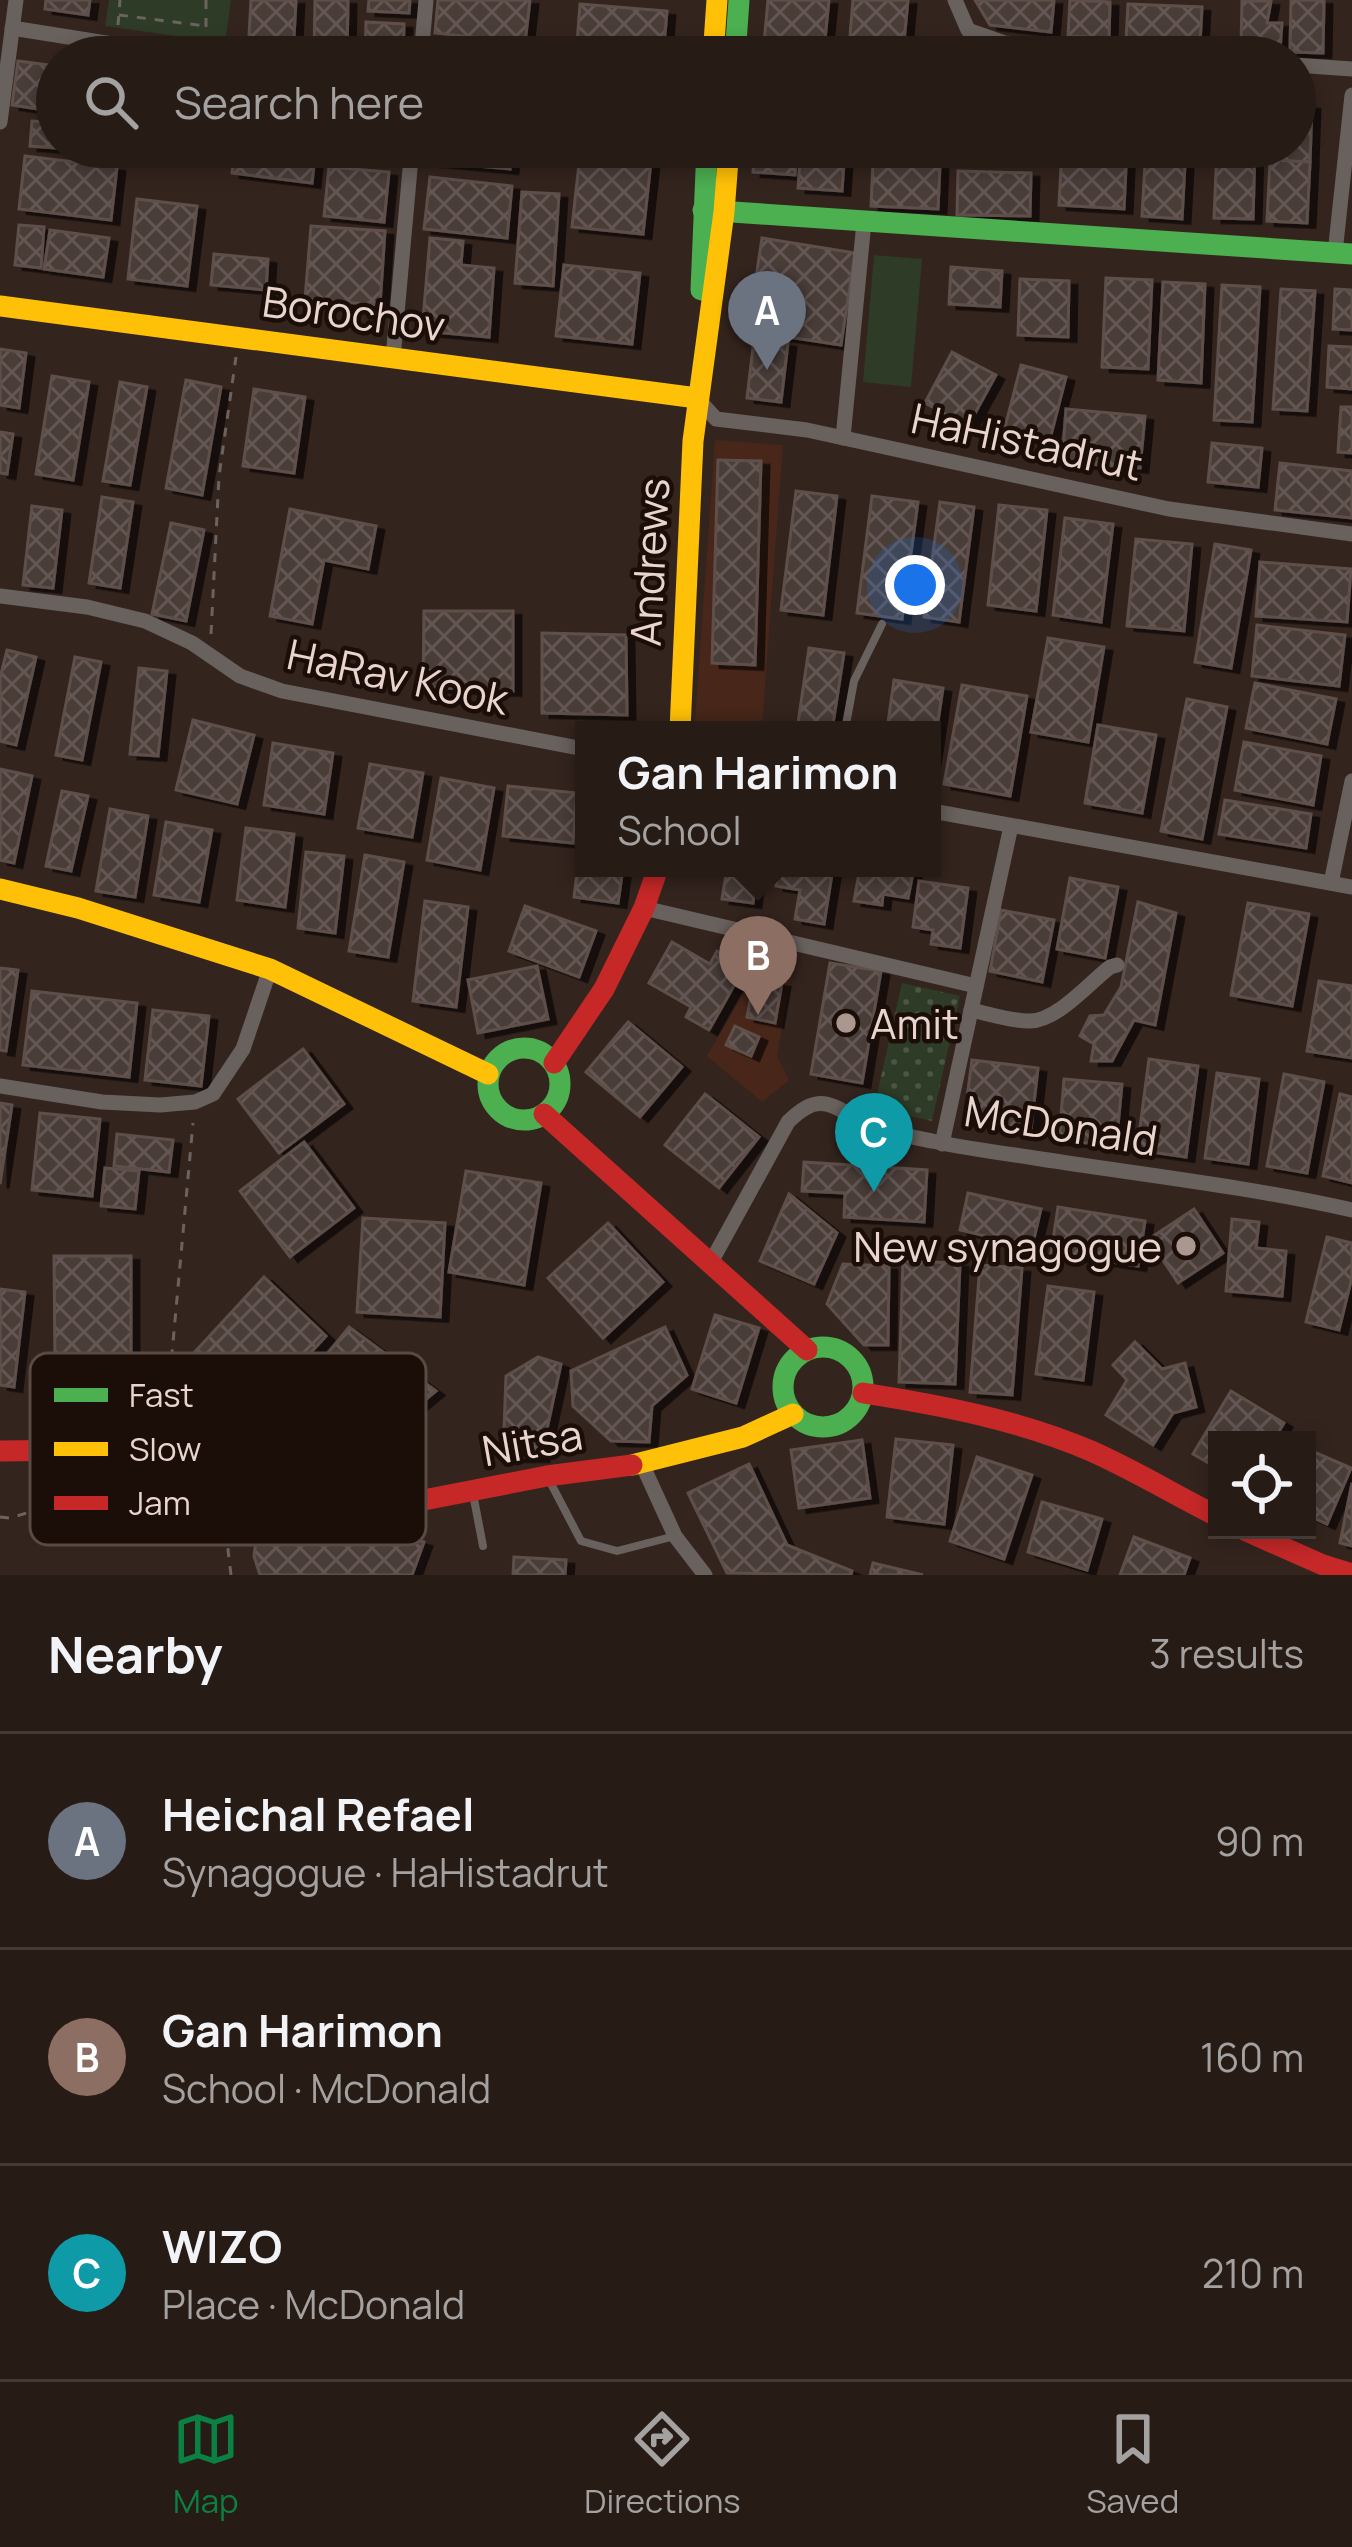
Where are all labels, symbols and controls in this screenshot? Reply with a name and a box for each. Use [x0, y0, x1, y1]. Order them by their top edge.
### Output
search box [36, 36, 1316, 168]
icon: search [78, 69, 144, 135]
text: Search here [174, 71, 424, 133]
pin: A [728, 271, 806, 370]
street label: Borochov [259, 272, 449, 354]
street label: HaHistadrut [906, 388, 1148, 494]
street label: Andrews [616, 477, 682, 647]
your location [885, 555, 945, 615]
street label: HaRav Kook [282, 624, 515, 728]
popup [575, 721, 941, 877]
text: Gan Harimon [617, 741, 899, 803]
text: School [617, 803, 742, 857]
pin: B [719, 916, 797, 1015]
place label: Amit [870, 994, 959, 1052]
marker: Amit [833, 1010, 859, 1036]
street label: McDonald [960, 1081, 1162, 1169]
pin: C [835, 1093, 913, 1192]
place label: New synagogue [853, 1217, 1162, 1275]
marker: New synagogue [1173, 1233, 1199, 1259]
legend [30, 1353, 426, 1545]
text: Fast [129, 1372, 194, 1417]
street label: Nitsa [477, 1405, 587, 1479]
text: Slow [129, 1426, 201, 1471]
map controls [1208, 1431, 1316, 1539]
button: locate [1208, 1431, 1316, 1539]
text: Jam [129, 1480, 191, 1525]
text: Nearby [48, 1619, 223, 1688]
text: 3 results [1149, 1626, 1304, 1680]
text: Heichal Refael [162, 1783, 475, 1845]
text: A [74, 1814, 100, 1868]
text: 90 m [1215, 1814, 1304, 1868]
text: Synagogue · HaHistadrut [162, 1845, 609, 1899]
text: Gan Harimon [162, 1999, 443, 2061]
text: B [75, 2030, 99, 2084]
text: 160 m [1200, 2030, 1304, 2084]
text: School · McDonald [162, 2061, 491, 2115]
text: WIZO [162, 2215, 282, 2277]
text: C [73, 2246, 101, 2300]
text: 210 m [1202, 2246, 1304, 2300]
text: Place · McDonald [162, 2277, 465, 2331]
tab: Map [173, 2406, 239, 2523]
tab: Directions [584, 2406, 741, 2523]
tab: Saved [1086, 2406, 1179, 2523]

